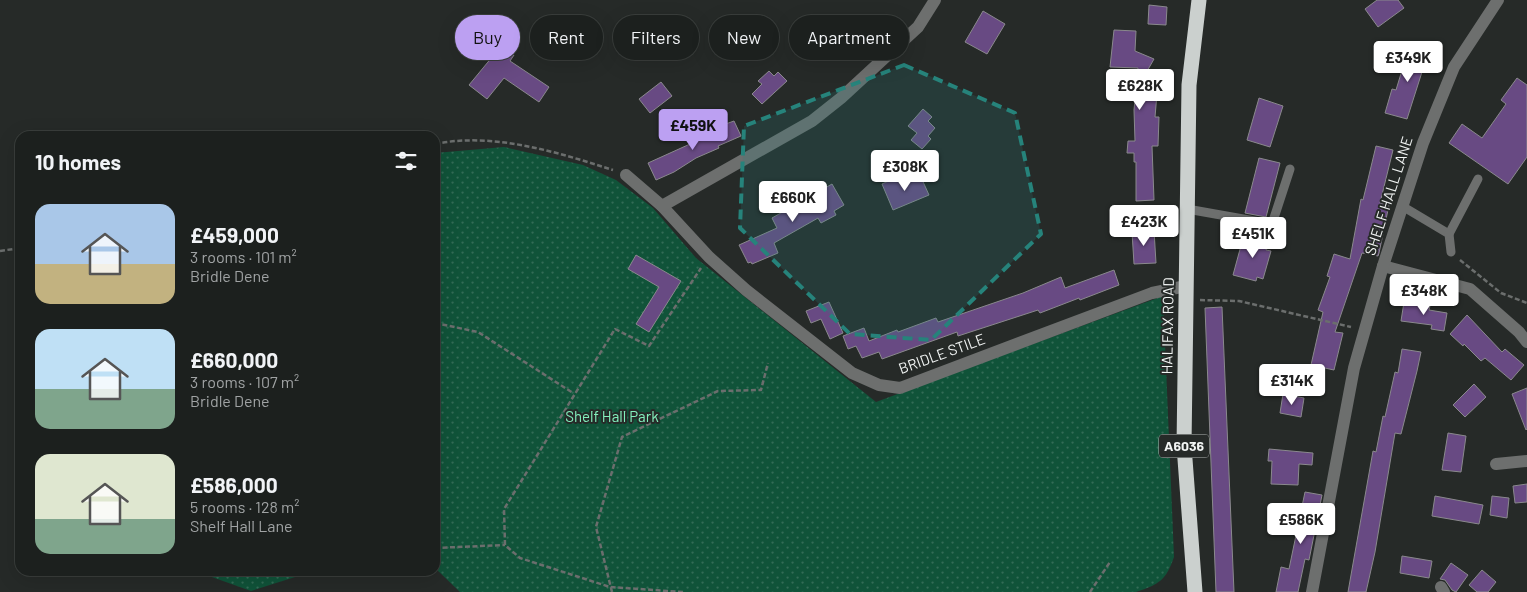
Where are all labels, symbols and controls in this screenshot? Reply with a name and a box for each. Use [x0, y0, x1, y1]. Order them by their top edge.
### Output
chip: Buy [455, 15, 520, 60]
chip: Rent [530, 15, 603, 60]
chip: Filters [613, 15, 699, 60]
chip: New [709, 15, 779, 60]
chip: Apartment [789, 15, 909, 60]
pin: £349K [1373, 41, 1443, 83]
text: £349K [1385, 47, 1431, 66]
pin: £628K [1105, 68, 1175, 111]
text: £628K [1117, 75, 1163, 94]
pin: £459K [658, 108, 728, 151]
text: £459K [670, 115, 716, 134]
street label: SHELF HALL LANE [1360, 134, 1416, 257]
icon: filters [392, 147, 420, 175]
text: 10 homes [35, 149, 121, 174]
pin: £308K [870, 150, 940, 192]
text: £308K [882, 156, 928, 175]
pin: £660K [758, 180, 828, 223]
text: £660K [770, 187, 816, 206]
pin: £423K [1109, 204, 1179, 247]
text: £423K [1121, 211, 1167, 230]
pin: £451K [1218, 216, 1288, 259]
text: £459,000 [190, 222, 279, 247]
text: £451K [1231, 223, 1275, 242]
icon: home [75, 224, 135, 284]
text: 3 rooms · 101 m² [190, 247, 297, 266]
text: Bridle Dene [190, 266, 270, 285]
pin: £348K [1389, 274, 1459, 316]
street label: HALIFAX ROAD [1157, 277, 1177, 375]
text: £348K [1401, 280, 1447, 299]
street label: BRIDLE STILE [896, 329, 987, 377]
text: £660,000 [190, 347, 278, 372]
icon: home [75, 349, 135, 409]
pin: £314K [1257, 364, 1327, 406]
text: £314K [1270, 370, 1314, 389]
text: 3 rooms · 107 m² [190, 372, 299, 391]
text: Bridle Dene [190, 391, 270, 410]
park label: Shelf Hall Park [565, 407, 659, 425]
road number: A6036 [1159, 434, 1209, 458]
text: £586,000 [190, 472, 278, 497]
icon: home [75, 474, 135, 534]
text: 5 rooms · 128 m² [190, 497, 299, 516]
pin: £586K [1266, 502, 1336, 545]
text: £586K [1278, 509, 1324, 528]
text: Shelf Hall Lane [190, 516, 292, 535]

